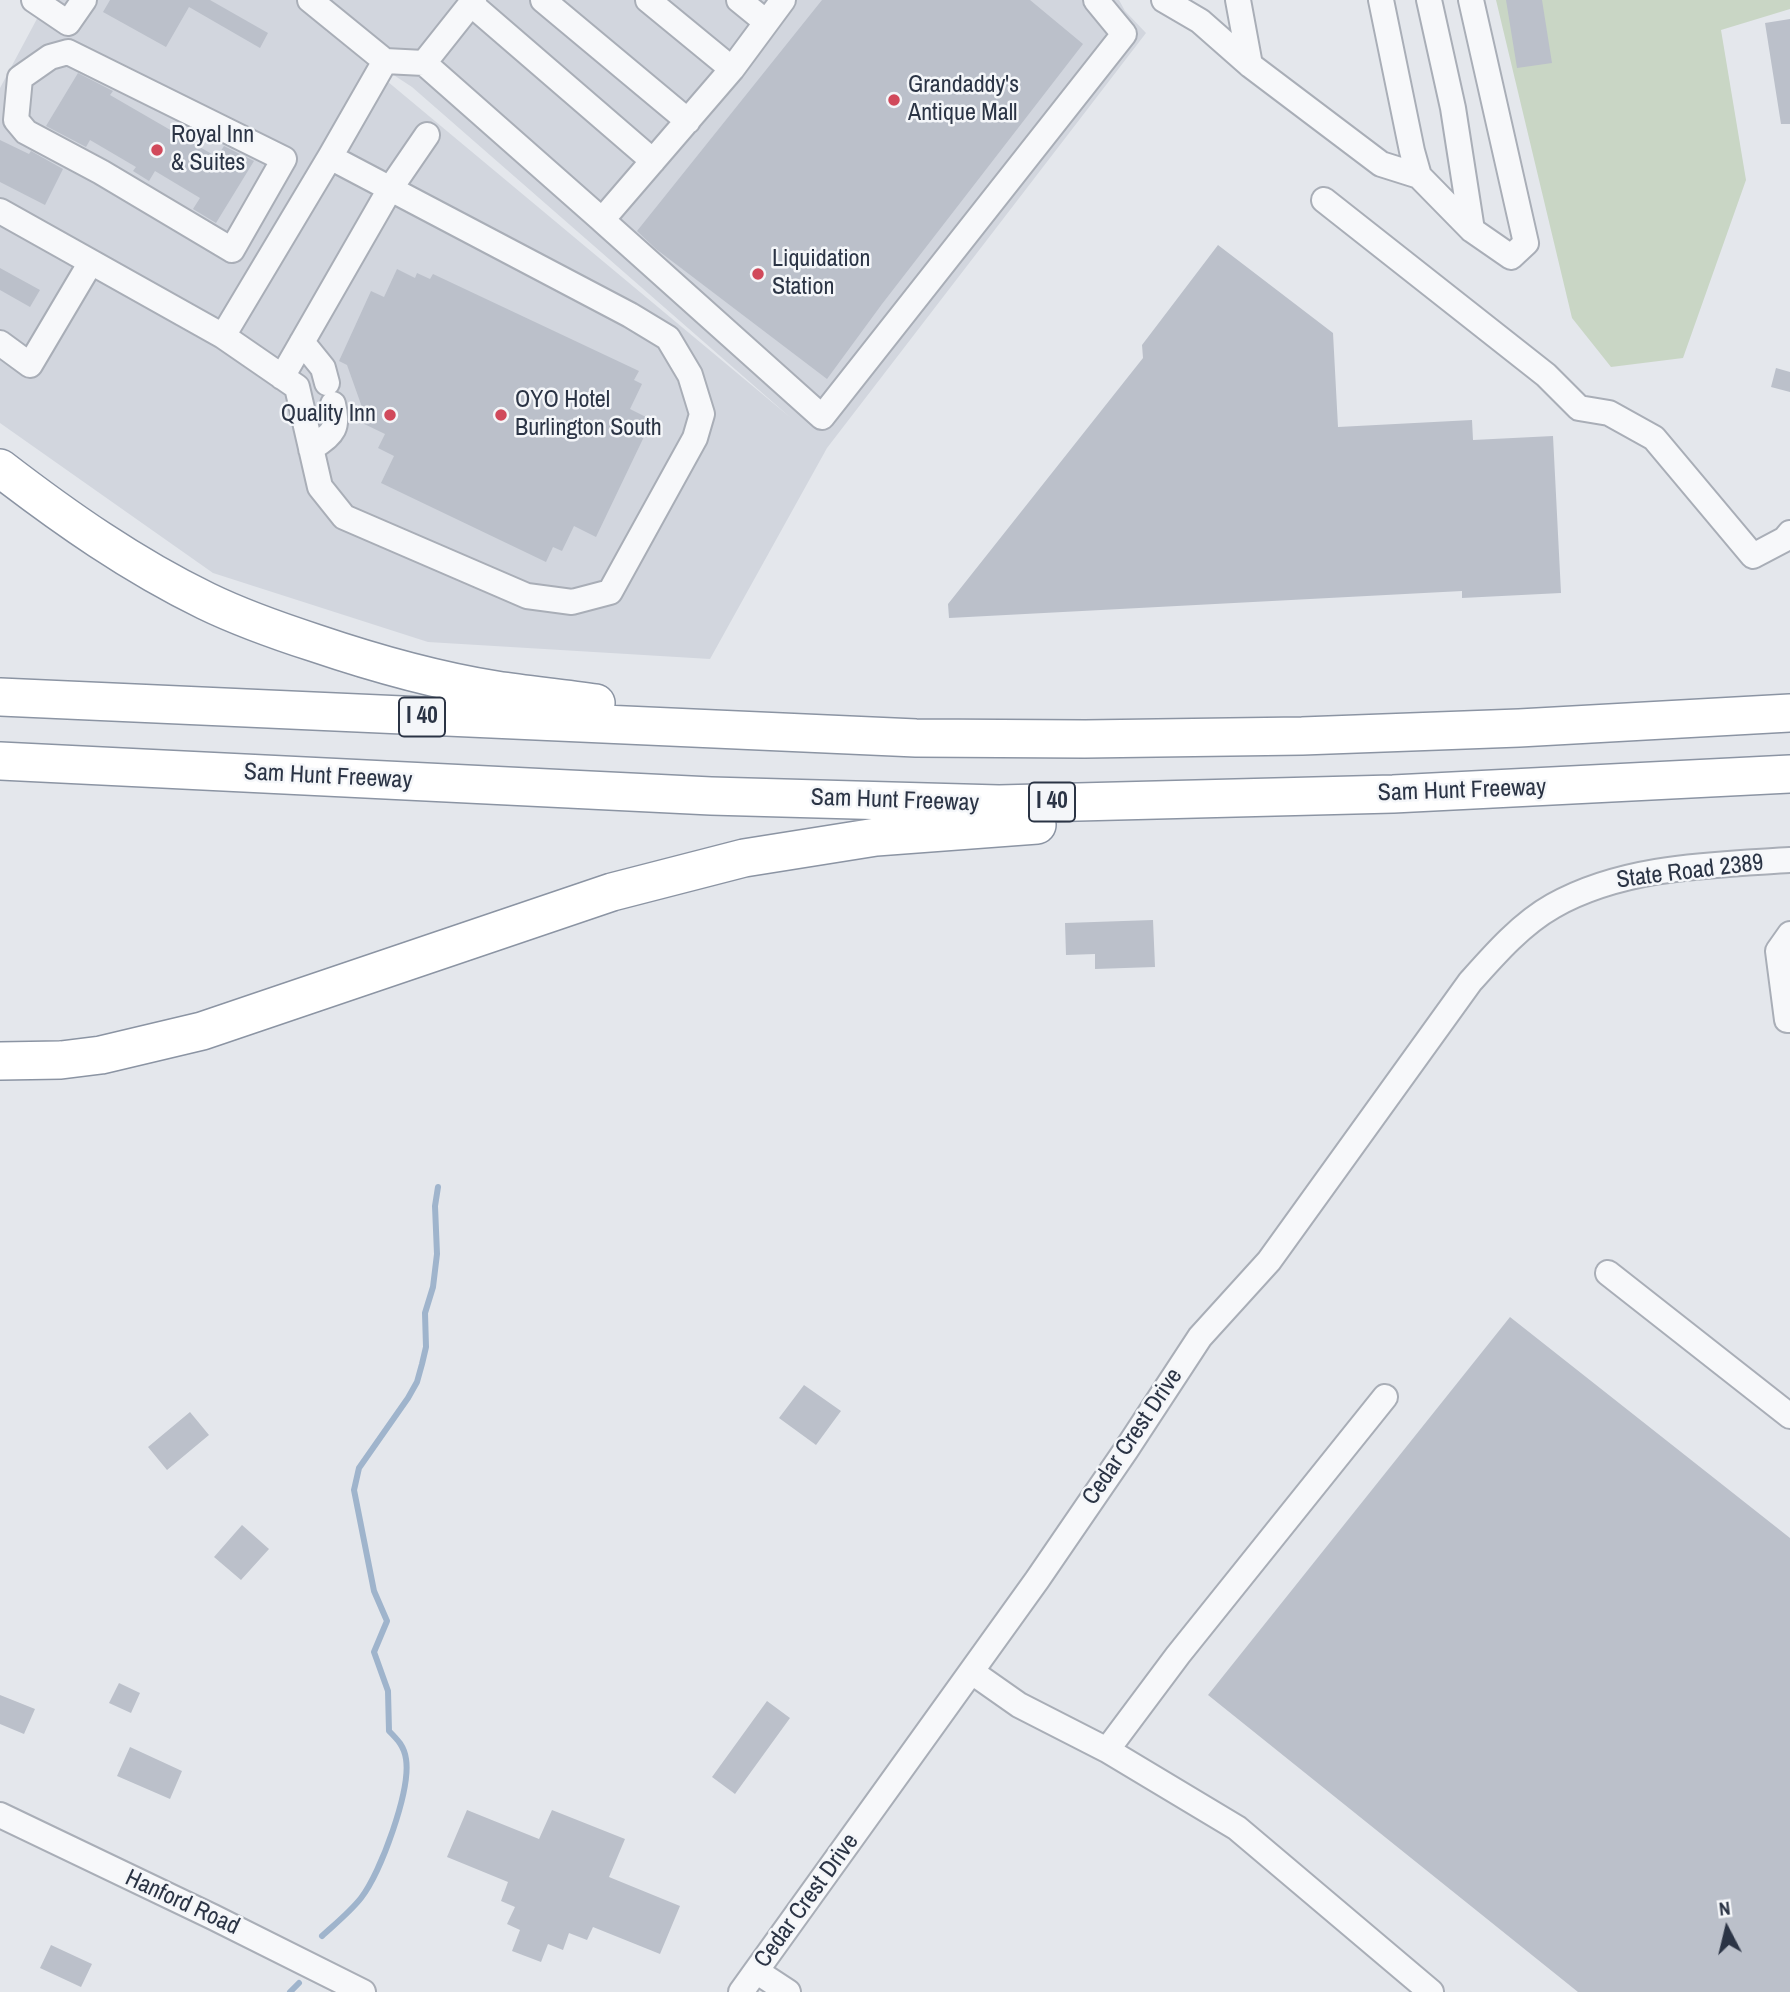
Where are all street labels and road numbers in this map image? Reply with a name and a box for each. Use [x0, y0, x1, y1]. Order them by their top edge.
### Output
road number: I 40 [399, 698, 445, 736]
street label: Sam Hunt Freeway [243, 758, 413, 796]
street label: Sam Hunt Freeway [1377, 774, 1547, 808]
road number: I 40 [1029, 782, 1075, 822]
street label: Sam Hunt Freeway [810, 784, 980, 818]
street label: State Road 2389 [1615, 849, 1765, 895]
street label: Cedar Crest Drive [1077, 1363, 1189, 1511]
street label: Cedar Crest Drive [749, 1828, 865, 1974]
street label: Hanford Road [120, 1864, 244, 1942]

